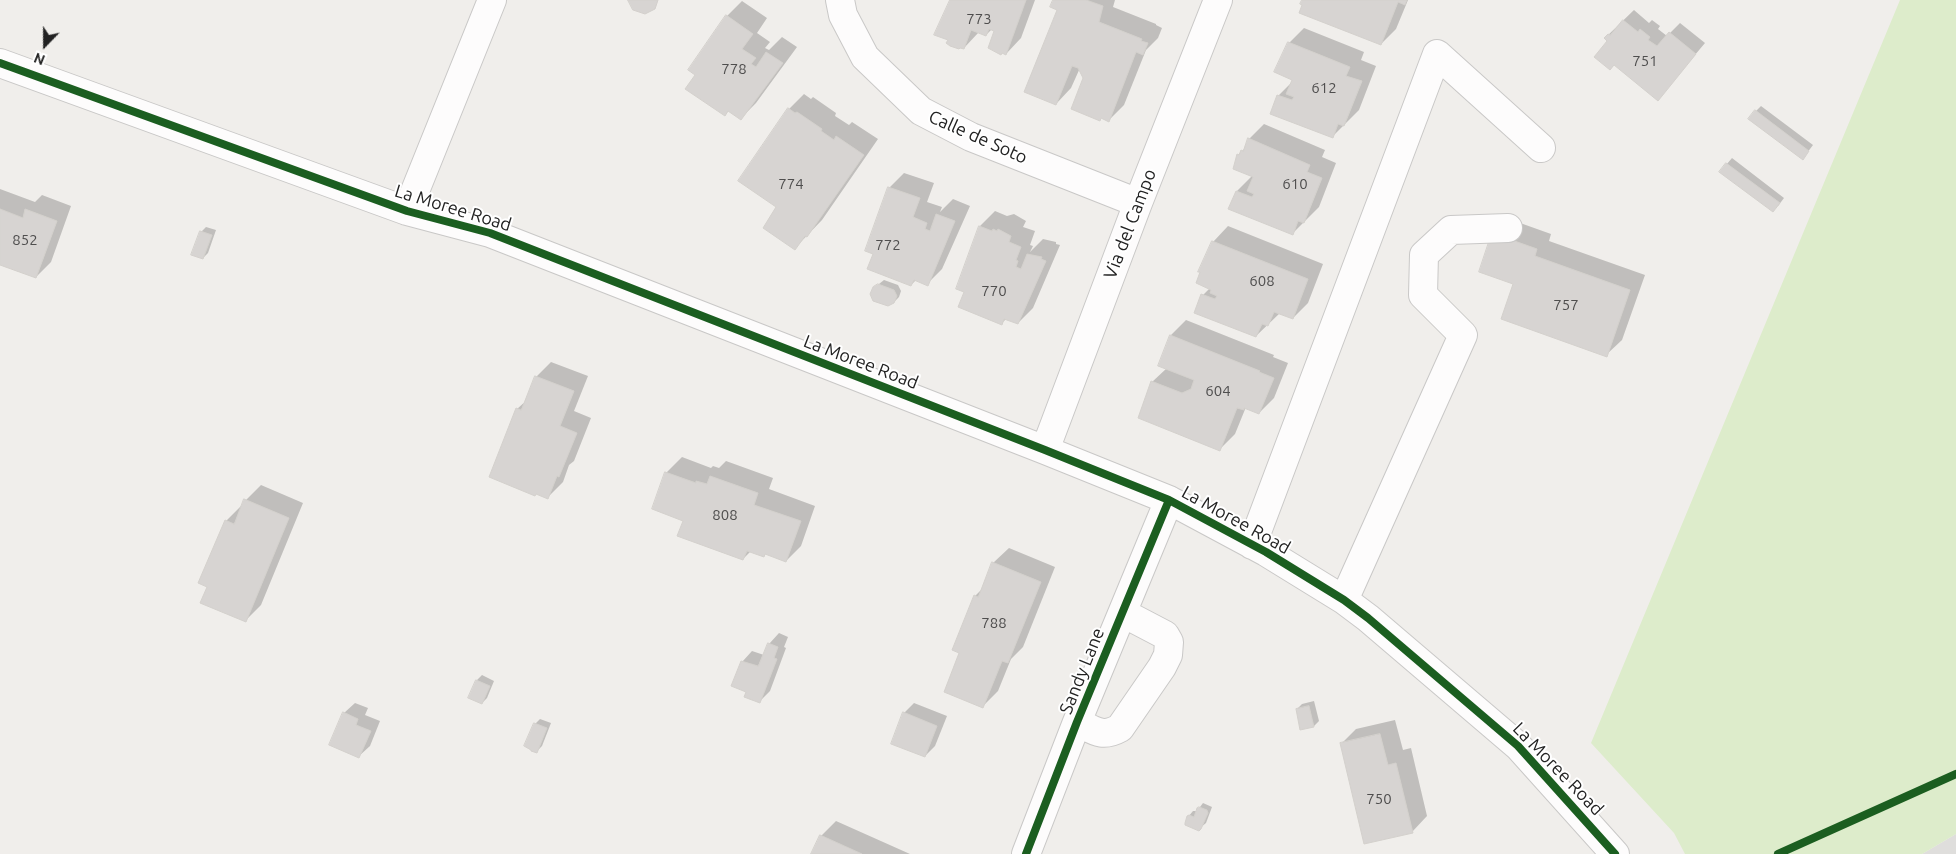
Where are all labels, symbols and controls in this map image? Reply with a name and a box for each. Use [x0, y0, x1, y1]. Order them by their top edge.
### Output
house number: 773 [966, 10, 992, 28]
north arrow [20, 20, 70, 70]
text: N [32, 50, 47, 68]
house number: 751 [1632, 52, 1658, 70]
house number: 778 [721, 60, 747, 78]
house number: 612 [1311, 79, 1337, 97]
street label: Calle de Soto [925, 106, 1031, 168]
street label: Via del Campo [1099, 166, 1161, 282]
house number: 774 [778, 175, 804, 193]
house number: 610 [1282, 175, 1308, 193]
street label: La Moree Road [392, 180, 514, 236]
house number: 852 [12, 231, 38, 249]
house number: 772 [875, 236, 901, 254]
house number: 608 [1249, 272, 1275, 290]
house number: 770 [981, 282, 1007, 300]
house number: 757 [1553, 296, 1579, 314]
street label: La Moree Road [801, 330, 921, 394]
house number: 604 [1205, 382, 1231, 400]
street label: La Moree Road [1178, 481, 1294, 559]
house number: 808 [712, 506, 738, 524]
house number: 788 [981, 614, 1007, 632]
street label: Sandy Lane [1055, 625, 1109, 717]
street label: La Moree Road [1508, 718, 1608, 820]
house number: 750 [1366, 790, 1392, 808]

